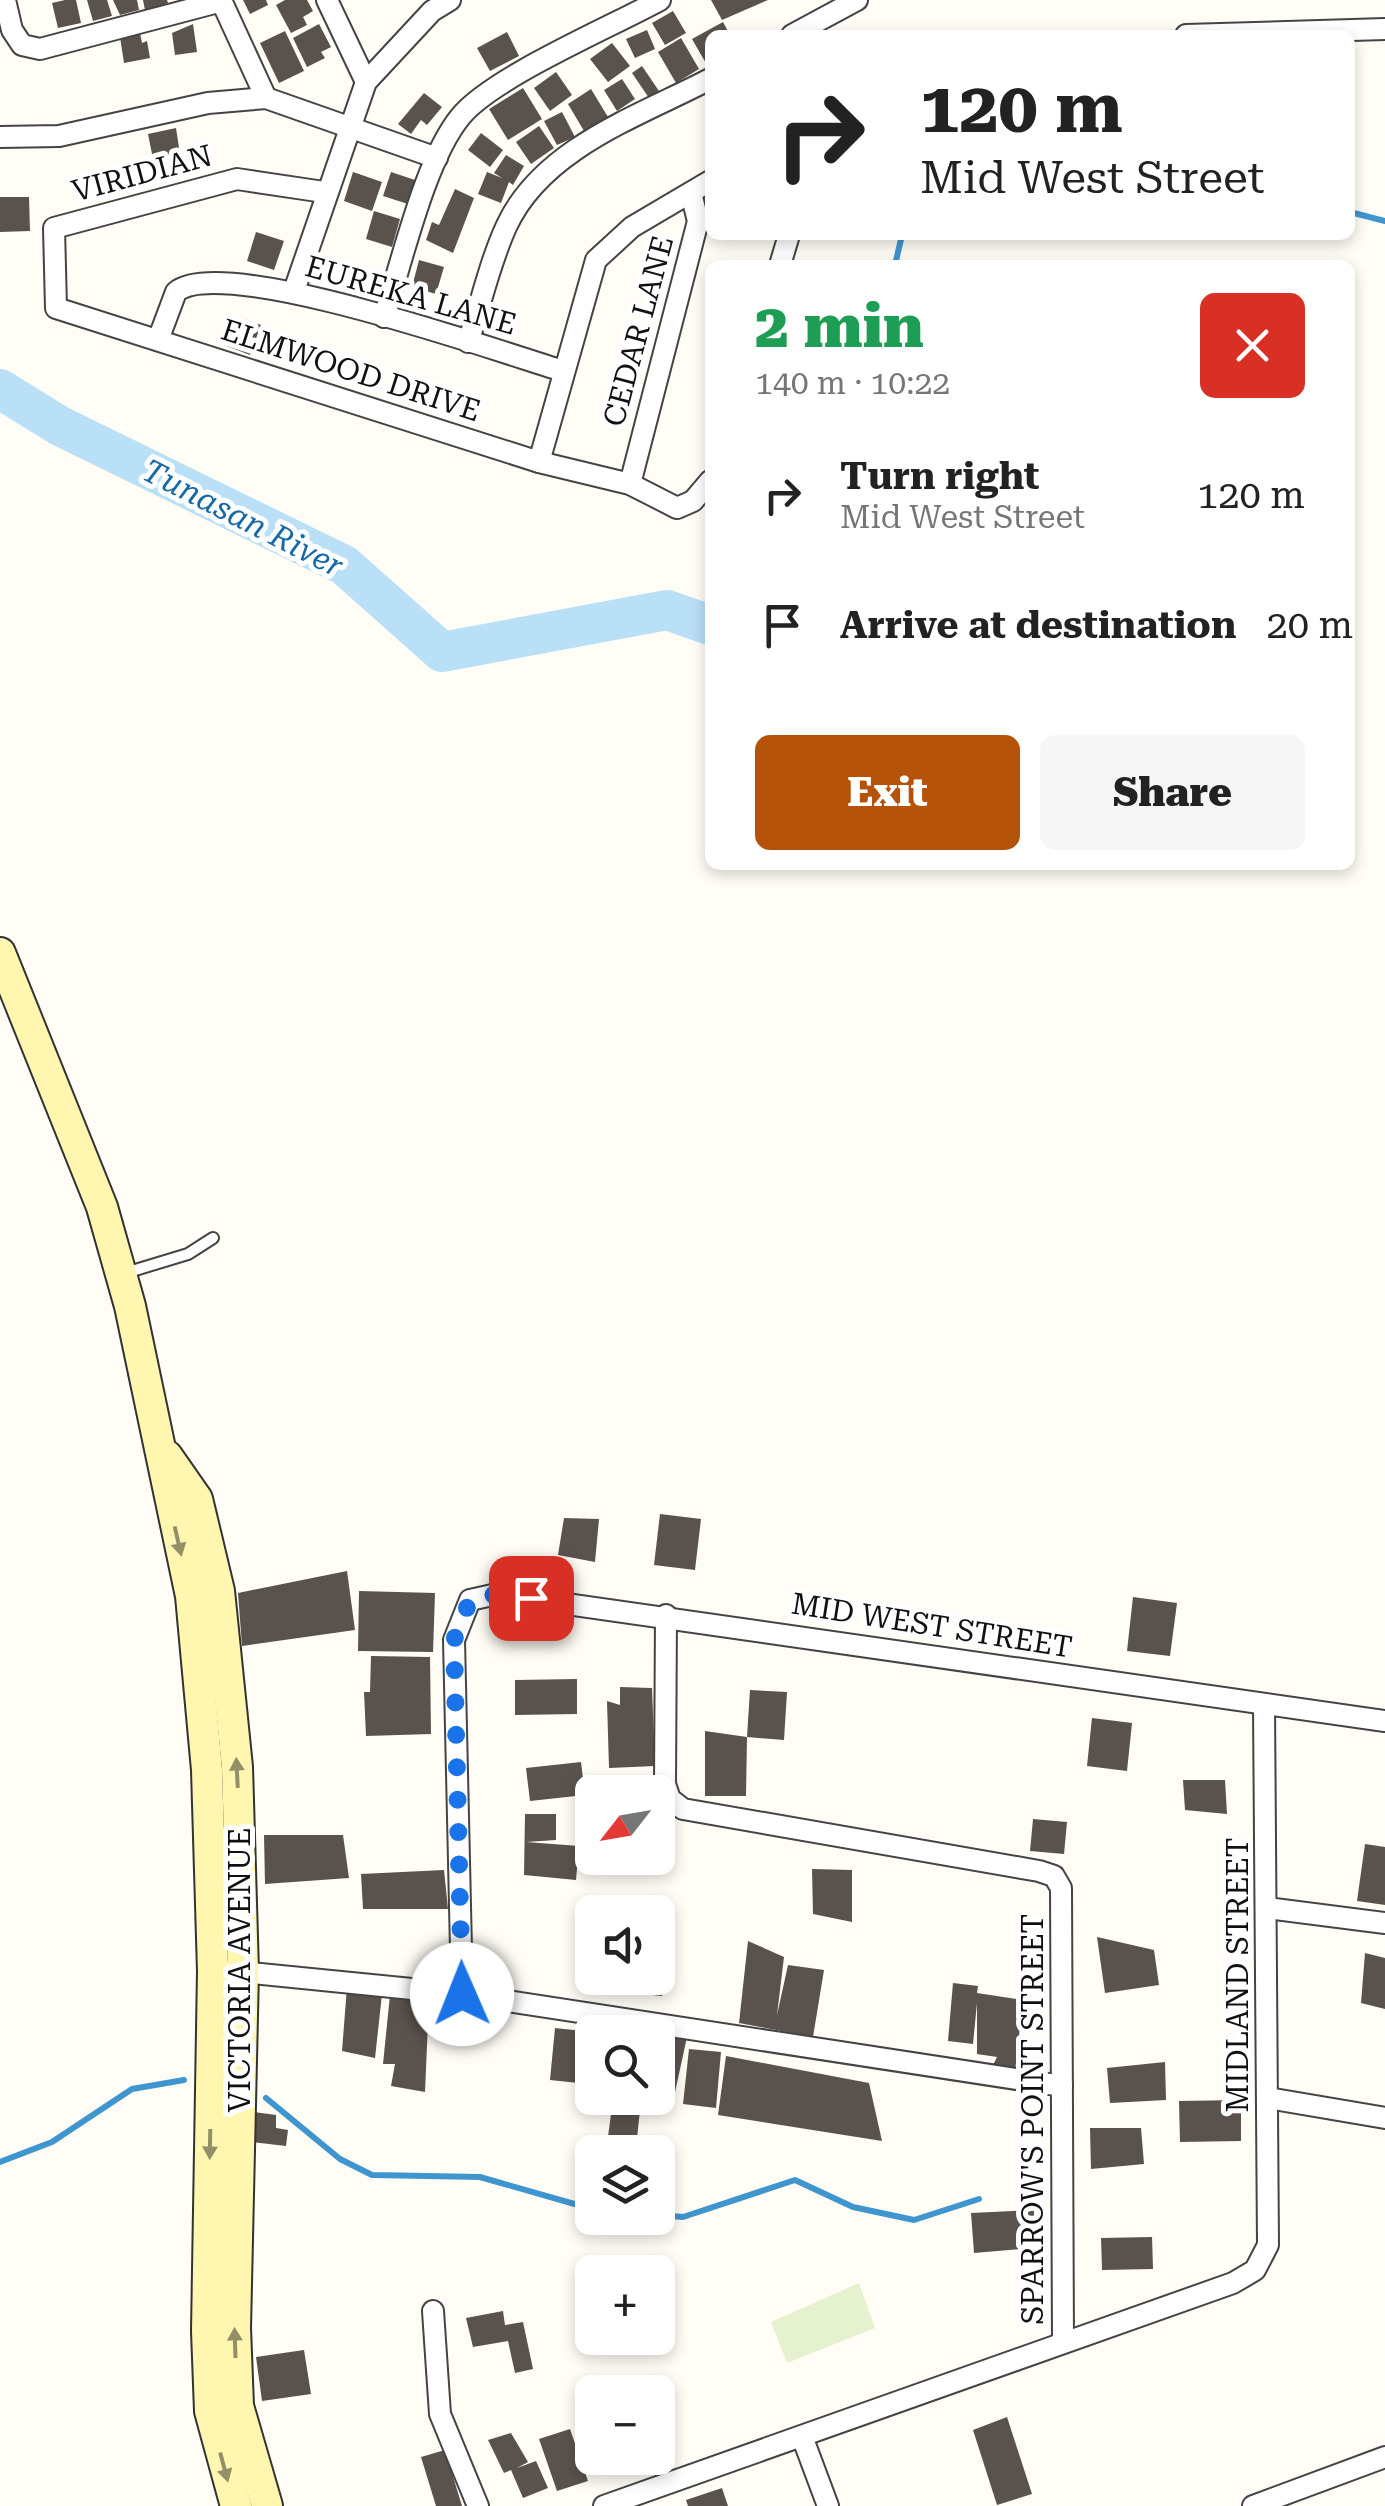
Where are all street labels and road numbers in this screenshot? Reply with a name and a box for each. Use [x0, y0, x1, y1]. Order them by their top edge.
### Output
street label: VIRIDIAN [68, 137, 216, 209]
street label: CEDAR LANE [596, 232, 680, 430]
street label: EUREKA LANE [302, 248, 520, 342]
street label: ELMWOOD DRIVE [217, 312, 485, 428]
street label: MID WEST STREET [789, 1586, 1075, 1664]
street label: VICTORIA AVENUE [222, 1828, 257, 2112]
street label: MIDLAND STREET [1220, 1838, 1255, 2112]
street label: SPARROW'S POINT STREET [1015, 1914, 1050, 2324]

